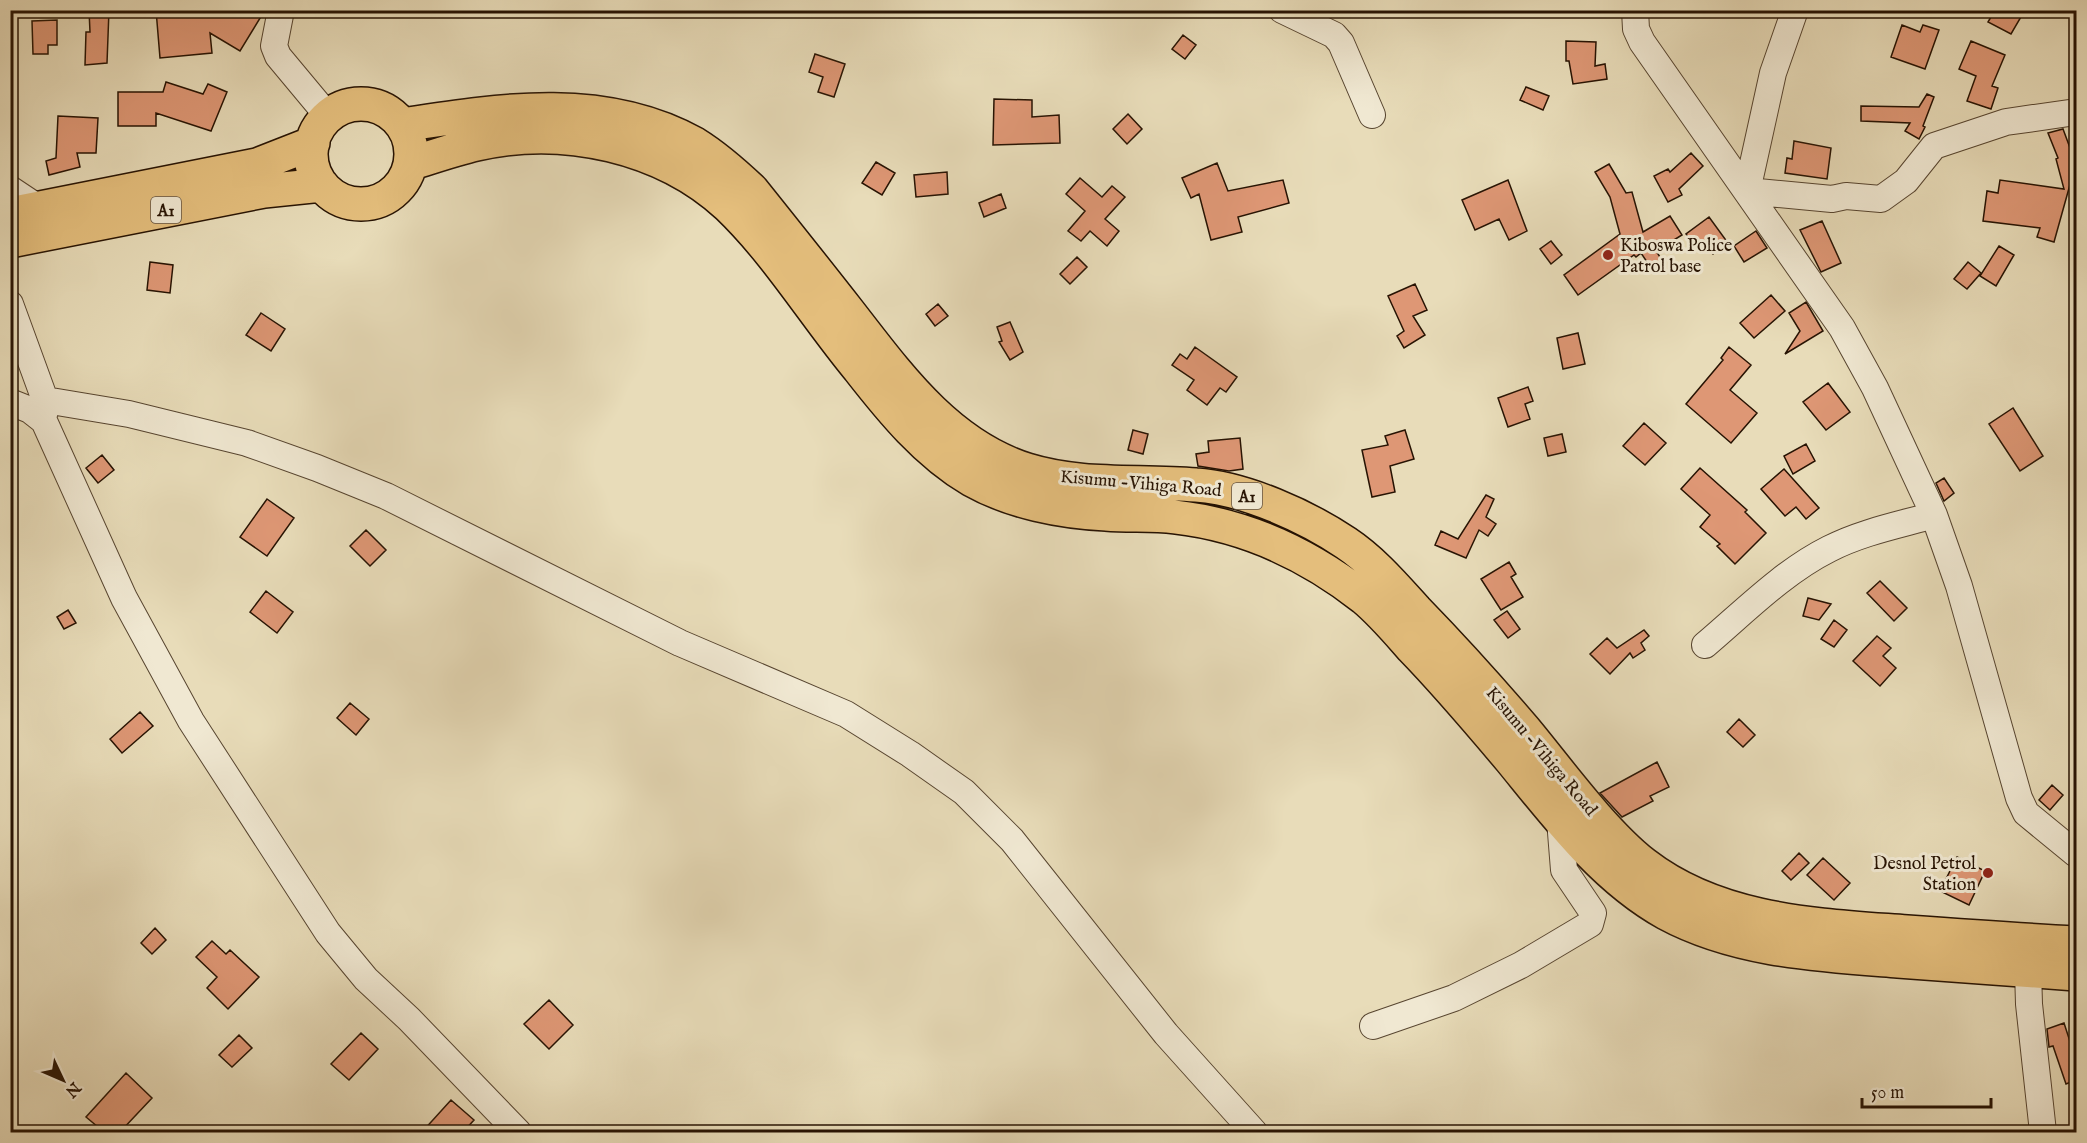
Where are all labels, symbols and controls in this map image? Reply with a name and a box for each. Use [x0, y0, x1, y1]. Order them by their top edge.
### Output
road number: A1 [151, 197, 181, 223]
place label: Kiboswa Police Patrol base [1620, 235, 1732, 279]
marker: Kiboswa Police Patrol base [1601, 248, 1615, 262]
street label: Kisumu -Vihiga Road [1059, 466, 1223, 503]
road number: A1 [1232, 483, 1262, 509]
street label: Kisumu -Vihiga Road [1480, 683, 1602, 822]
place label: Desnol Petrol Station [1873, 853, 1976, 897]
marker: Desnol Petrol Station [1981, 866, 1995, 880]
north arrow [33, 1050, 93, 1110]
scale bar [1862, 1071, 1991, 1109]
text: N [60, 1076, 85, 1101]
text: 50 m [1871, 1082, 1904, 1105]

